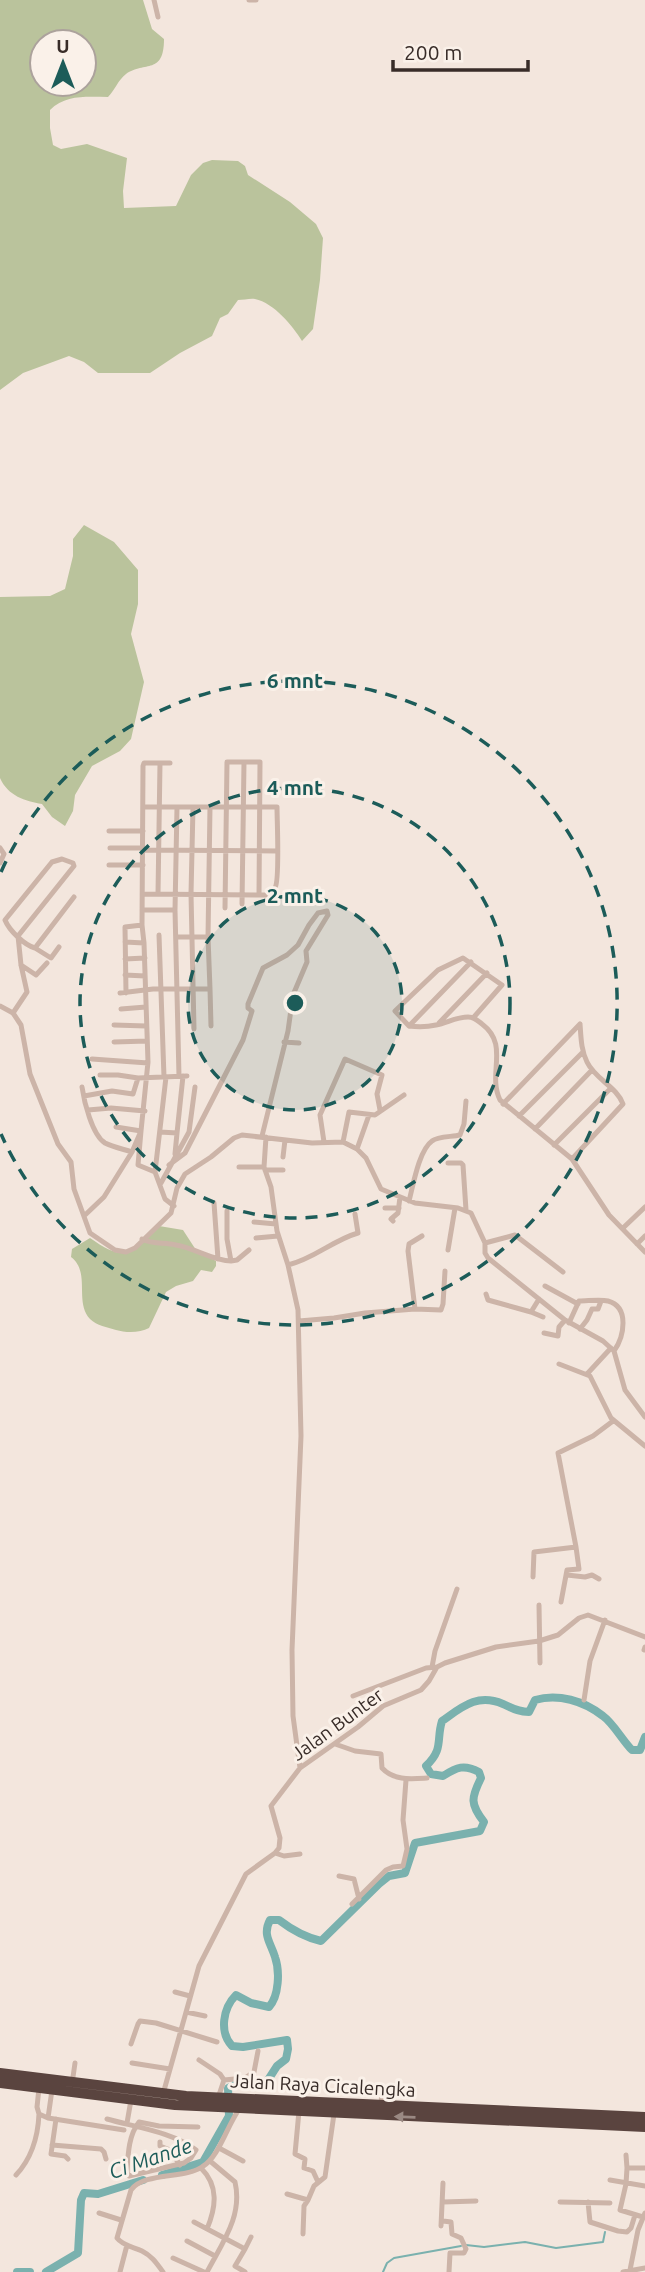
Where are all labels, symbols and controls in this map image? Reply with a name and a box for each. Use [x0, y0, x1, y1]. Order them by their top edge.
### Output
north arrow [28, 28, 98, 98]
scale bar [393, 28, 528, 72]
text: U [56, 35, 70, 57]
text: 200 m [404, 40, 462, 64]
text: 6 mnt [267, 668, 323, 692]
text: 4 mnt [267, 775, 323, 799]
text: 2 mnt [267, 883, 323, 907]
centre of rings [283, 991, 307, 1015]
street label: Jalan Bunter [287, 1683, 387, 1765]
street label: Jalan Raya Cicalengka [230, 2069, 416, 2101]
one-way arrow [394, 2111, 416, 2122]
water label: Ci Mande [105, 2132, 195, 2183]

